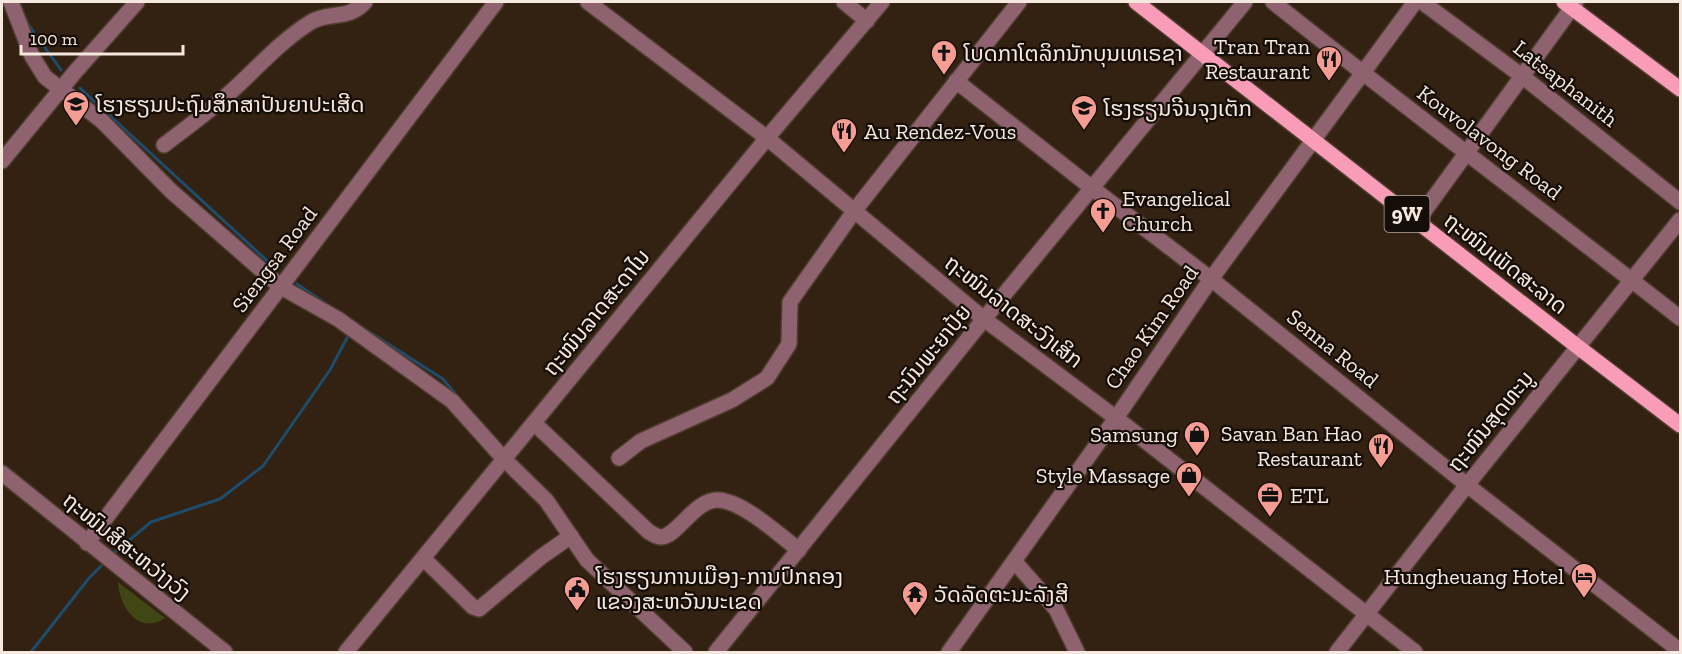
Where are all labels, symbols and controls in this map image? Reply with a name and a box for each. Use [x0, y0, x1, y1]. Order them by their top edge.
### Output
scale bar [21, 18, 183, 56]
text: 100 m [30, 28, 78, 50]
place label: Tran Tran Restaurant [1205, 33, 1311, 85]
street label: Latsaphanith [1508, 34, 1624, 133]
church icon: ໂບດກາໂຕລິກນັກບຸນເທເຣຊາ [929, 38, 959, 76]
place label: ໂບດກາໂຕລິກນັກບຸນເທເຣຊາ [963, 40, 1183, 68]
restaurant icon: Tran Tran Restaurant [1314, 44, 1344, 82]
street label: Kouvolavong Road [1412, 79, 1567, 206]
school or university icon: ໂຮງຮຽນປະຖົມສຶກສາປັນຍາປະເສີດ [61, 89, 91, 127]
place label: ໂຮງຮຽນປະຖົມສຶກສາປັນຍາປະເສີດ [95, 91, 365, 118]
school or university icon: ໂຮງຮຽນຈີນຈຸງເຕັກ [1069, 93, 1099, 131]
place label: ໂຮງຮຽນຈີນຈຸງເຕັກ [1103, 95, 1252, 123]
restaurant icon: Au Rendez-Vous [829, 116, 859, 154]
place label: Au Rendez-Vous [864, 118, 1016, 145]
place label: Evangelical Church [1122, 185, 1231, 237]
church icon: Evangelical Church [1088, 196, 1118, 234]
road number: 9W [1384, 196, 1430, 232]
street label: Siengsa Road [226, 201, 323, 318]
street label: ຖະໜົນເພັດສະລາດ [1438, 207, 1573, 320]
street label: ຖະໜົນລາດສະດາໄນ [537, 243, 656, 381]
street label: ຖະໜົນລາດສະວົງເສິກ [939, 249, 1088, 374]
street label: Chao Kim Road [1099, 260, 1204, 394]
street label: ຖະນົນພະຍາປຸ້ຍ [880, 299, 978, 410]
street label: Senna Road [1281, 303, 1384, 394]
street label: ຖະໜົນສຸດທະນູ [1441, 365, 1540, 478]
shop icon: Samsung [1182, 419, 1212, 457]
place label: Savan Ban Hao Restaurant [1221, 420, 1363, 472]
place label: Samsung [1090, 421, 1178, 448]
restaurant icon: Savan Ban Hao Restaurant [1366, 431, 1396, 469]
shop icon: Style Massage [1174, 460, 1204, 498]
place label: Style Massage [1036, 462, 1170, 489]
office icon: ETL [1255, 480, 1285, 518]
place label: ETL [1290, 482, 1329, 509]
street label: ຖະໜົນສີສະຫວ່າງວົງ [57, 486, 196, 606]
hotel icon: Hungheuang Hotel [1569, 561, 1599, 599]
place label: ໂຮງຮຽນການເມືອງ-ການປົກຄອງ ແຂວງສະຫວັນນະເຂດ [595, 563, 843, 615]
place label: Hungheuang Hotel [1384, 563, 1564, 590]
public building icon: ໂຮງຮຽນການເມືອງ-ການປົກຄອງ ແຂວງສະຫວັນນະເຂດ [562, 574, 592, 612]
temple icon: ວັດລັດຕະນະລັງສີ [900, 579, 930, 617]
place label: ວັດລັດຕະນະລັງສີ [934, 581, 1069, 608]

